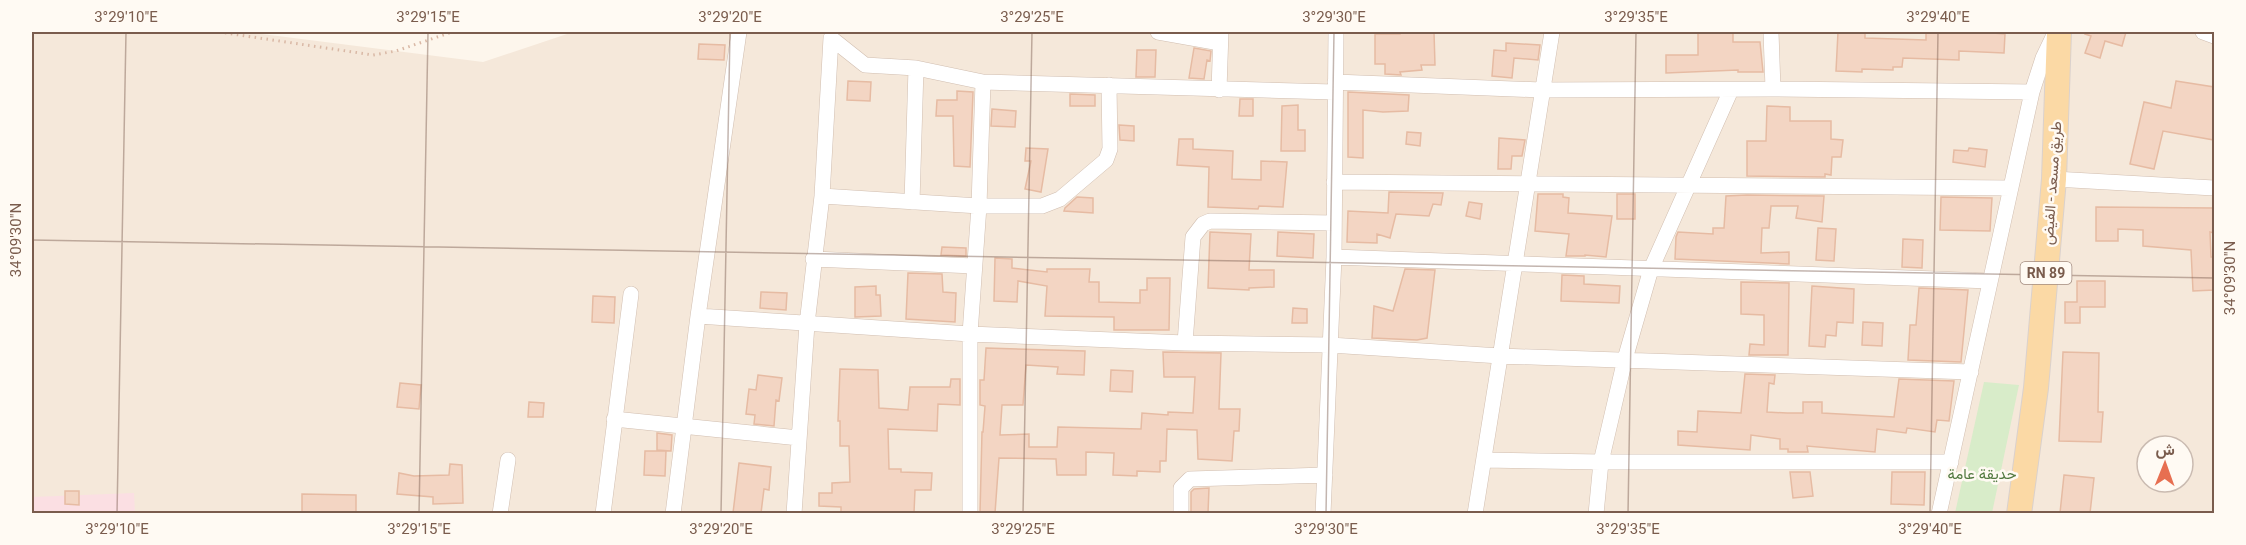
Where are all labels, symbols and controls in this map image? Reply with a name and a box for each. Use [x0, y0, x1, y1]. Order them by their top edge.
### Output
text: 3°29'10"E [94, 8, 158, 26]
text: 3°29'15"E [396, 8, 460, 26]
text: 3°29'20"E [698, 8, 762, 26]
text: 3°29'25"E [1000, 8, 1064, 26]
text: 3°29'30"E [1302, 8, 1366, 26]
text: 3°29'35"E [1604, 8, 1668, 26]
text: 3°29'40"E [1906, 8, 1970, 26]
street label: طريق مسعد - الفيض [2039, 120, 2066, 246]
text: 34°09'30"N [7, 203, 25, 277]
text: 34°09'30"N [2221, 241, 2239, 315]
road number: RN 89 [2020, 262, 2072, 284]
north arrow [2135, 434, 2195, 494]
text: ش [2155, 440, 2175, 459]
park label: حديقة عامة [1947, 465, 2017, 483]
text: 3°29'10"E [85, 520, 149, 538]
text: 3°29'15"E [387, 520, 451, 538]
text: 3°29'20"E [689, 520, 753, 538]
text: 3°29'25"E [991, 520, 1055, 538]
text: 3°29'30"E [1294, 520, 1358, 538]
text: 3°29'35"E [1596, 520, 1660, 538]
text: 3°29'40"E [1898, 520, 1962, 538]

